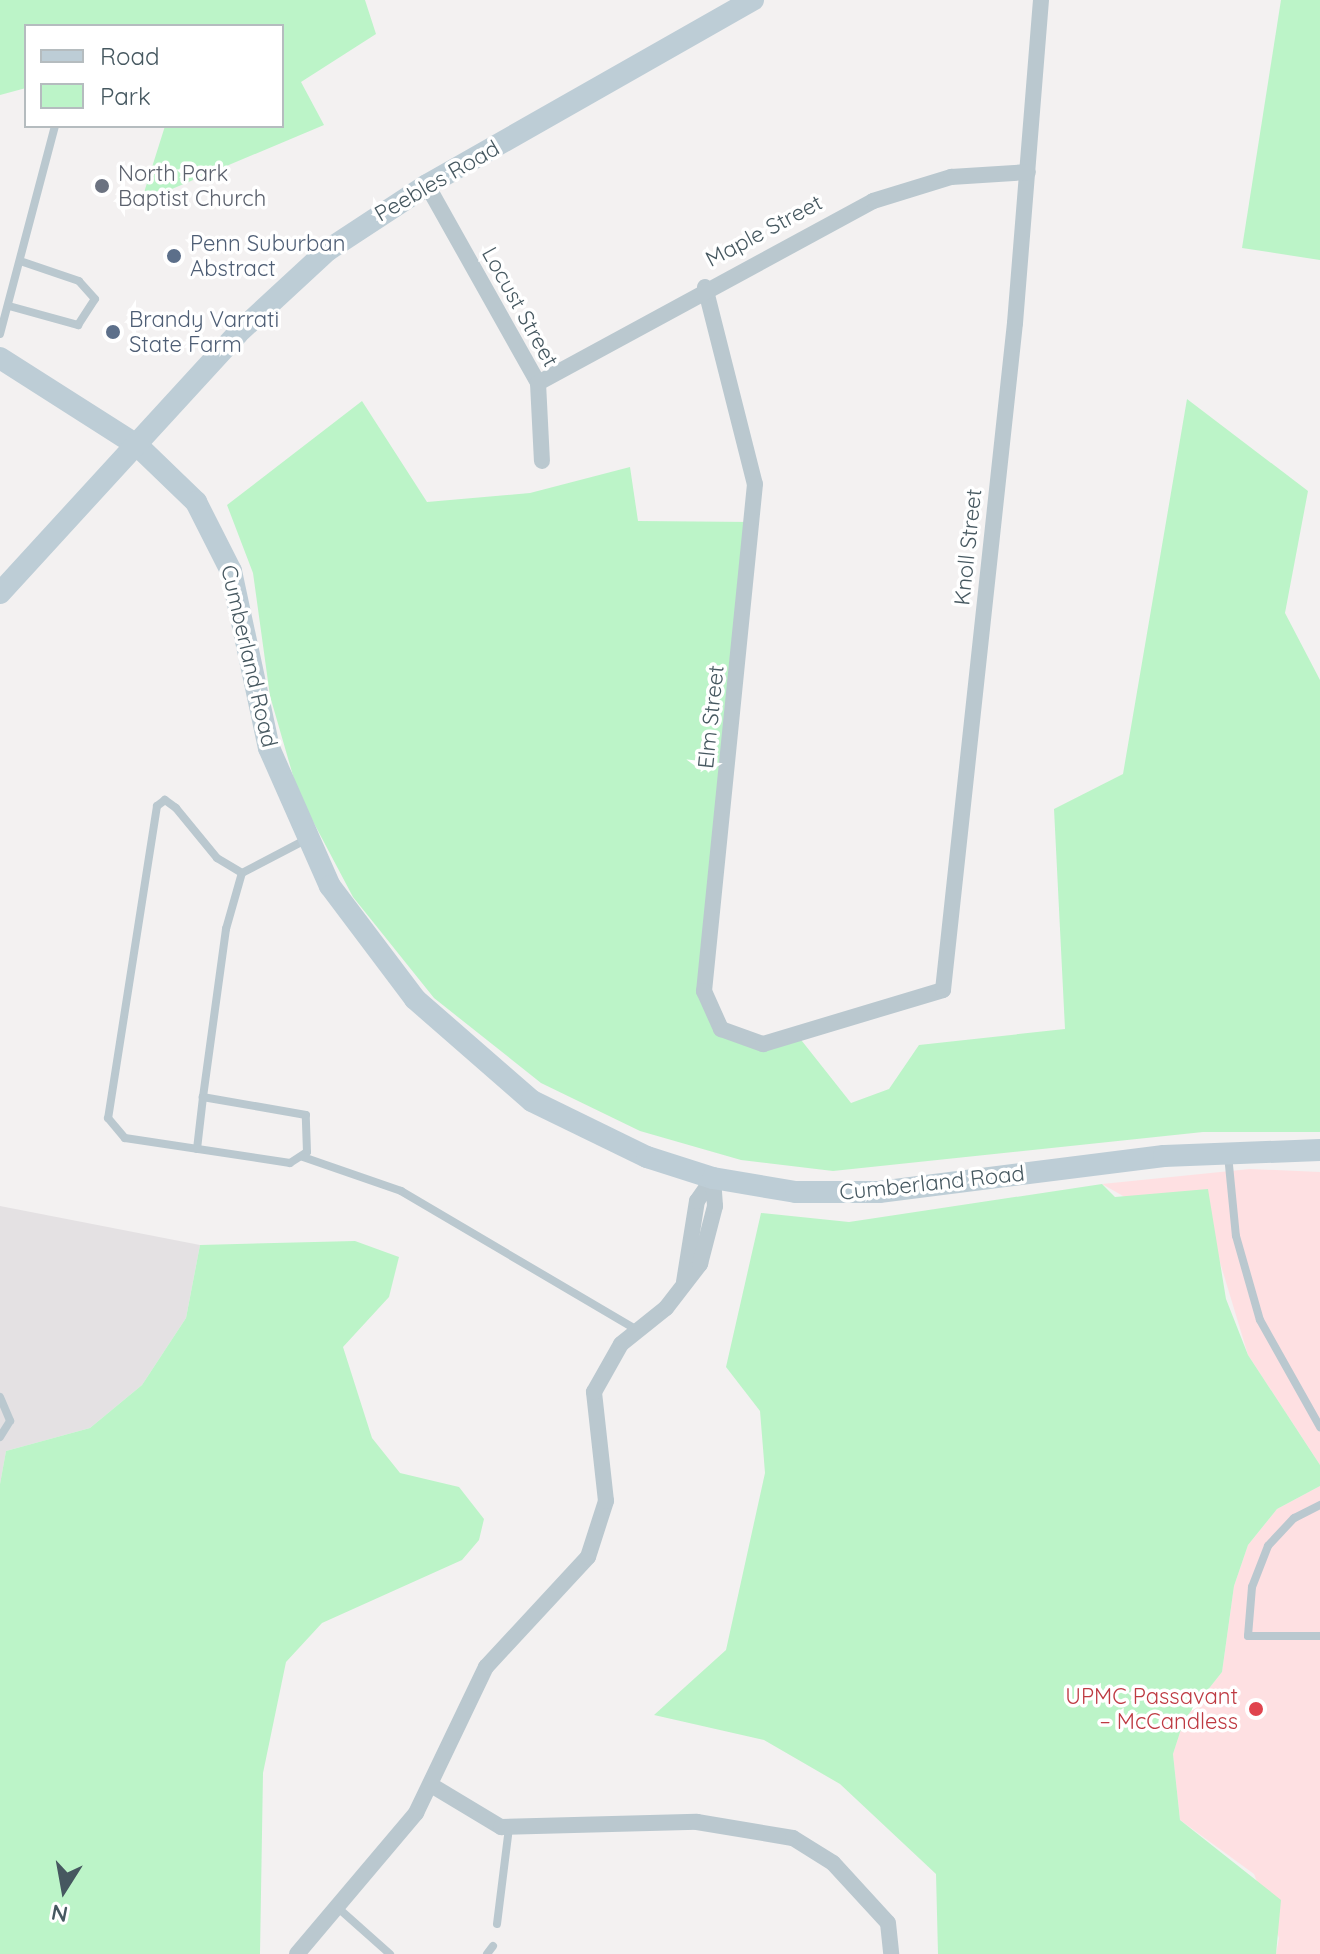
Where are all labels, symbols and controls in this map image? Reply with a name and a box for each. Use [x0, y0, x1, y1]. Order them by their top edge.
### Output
legend [24, 24, 284, 128]
text: Road [100, 41, 160, 71]
text: Park [100, 81, 151, 111]
street label: Peebles Road [370, 135, 504, 227]
place label: North Park Baptist Church [118, 160, 266, 212]
marker: North Park Baptist Church [93, 177, 111, 195]
street label: Maple Street [701, 189, 827, 273]
place label: Penn Suburban Abstract [190, 230, 345, 282]
street label: Locust Street [476, 243, 564, 371]
marker: Penn Suburban Abstract [165, 247, 183, 265]
place label: Brandy Varrati State Farm [129, 306, 279, 358]
marker: Brandy Varrati State Farm [104, 323, 122, 341]
street label: Knoll Street [949, 487, 987, 607]
street label: Cumberland Road [215, 562, 283, 750]
street label: Elm Street [692, 664, 730, 770]
street label: Cumberland Road [838, 1160, 1026, 1206]
place label: UPMC Passavant – McCandless [1065, 1683, 1238, 1734]
marker: UPMC Passavant – McCandless [1245, 1698, 1267, 1720]
north arrow [24, 1850, 104, 1930]
text: N [49, 1898, 70, 1929]

